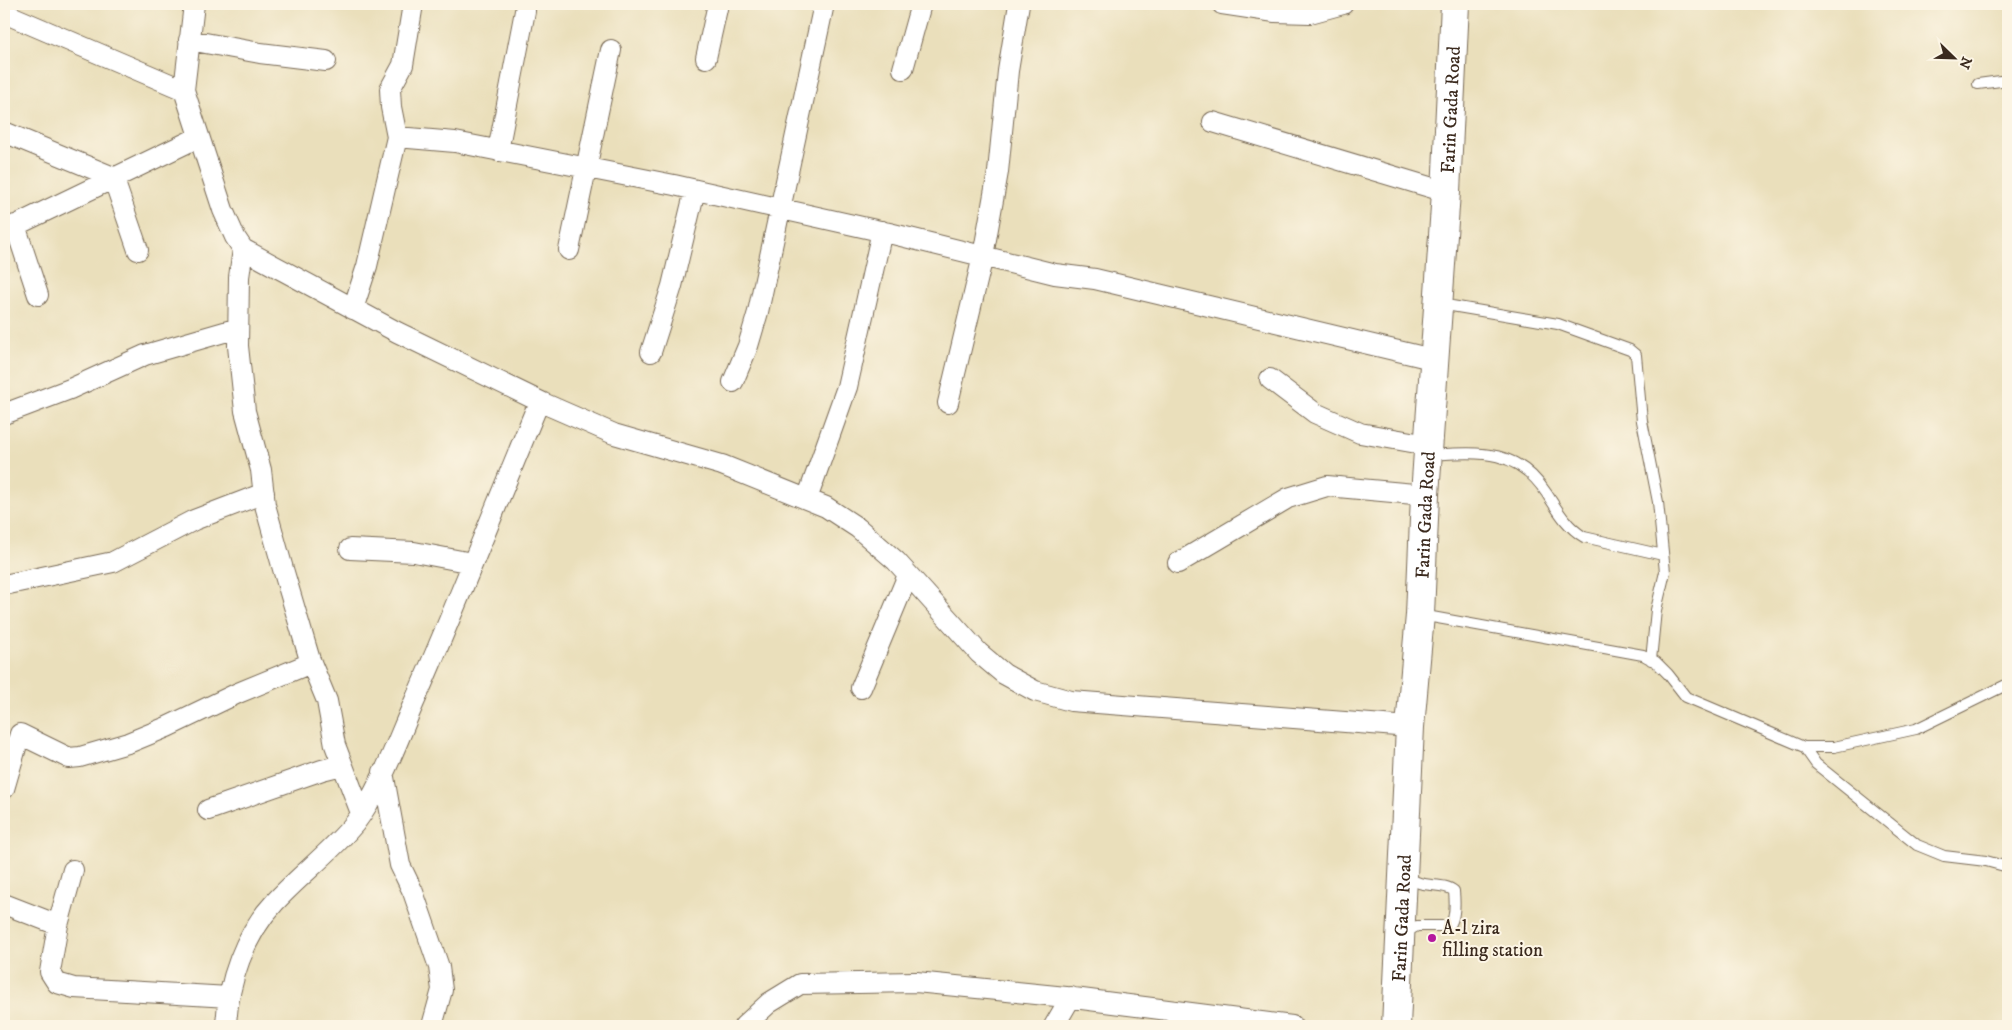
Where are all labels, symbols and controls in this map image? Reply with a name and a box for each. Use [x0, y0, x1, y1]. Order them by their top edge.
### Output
north arrow [1930, 32, 1980, 82]
street label: Farin Gada Road [1437, 45, 1466, 174]
text: N [1954, 54, 1976, 72]
street label: Farin Gada Road [1412, 450, 1441, 579]
street label: Farin Gada Road [1388, 853, 1417, 982]
place label: A-l zira filling station [1442, 917, 1543, 962]
marker: A-l zira filling station [1426, 932, 1438, 944]

